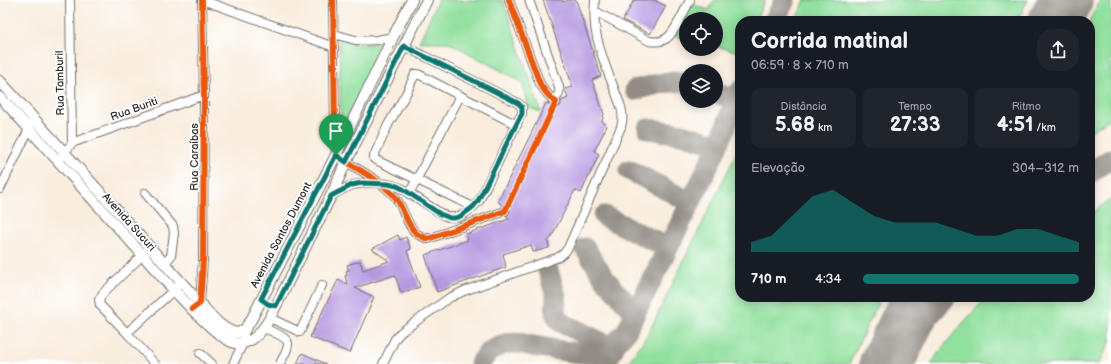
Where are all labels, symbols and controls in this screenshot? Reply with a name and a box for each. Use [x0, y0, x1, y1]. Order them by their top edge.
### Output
map controls [679, 12, 723, 108]
button: locate [679, 12, 723, 56]
text: Corrida matinal [751, 28, 908, 55]
button: share [1037, 29, 1079, 71]
street label: Rua Tamburil [53, 50, 67, 116]
text: 06:59 · 8 × 710 m [751, 57, 849, 73]
button: layers [679, 64, 723, 108]
street label: Rua Buriti [109, 94, 159, 124]
text: Distância [781, 100, 827, 113]
text: Tempo [898, 100, 932, 113]
text: Ritmo [1012, 100, 1041, 113]
text: 5.68 [775, 113, 815, 137]
text: 27:33 [890, 113, 940, 137]
text: 4:51 [997, 113, 1033, 137]
pin [319, 114, 353, 155]
icon: arrive [325, 120, 347, 142]
text: km [815, 121, 832, 134]
text: /km [1033, 121, 1056, 134]
street label: Rua Caraíbas [188, 123, 201, 191]
text: Elevação [751, 160, 805, 176]
text: 304–312 m [1012, 160, 1079, 176]
street label: Avenida Santos Dumont [248, 179, 315, 290]
street label: Avenida Sucuri [100, 190, 158, 254]
text: 710 m [751, 271, 786, 287]
text: 4:34 [815, 271, 841, 287]

